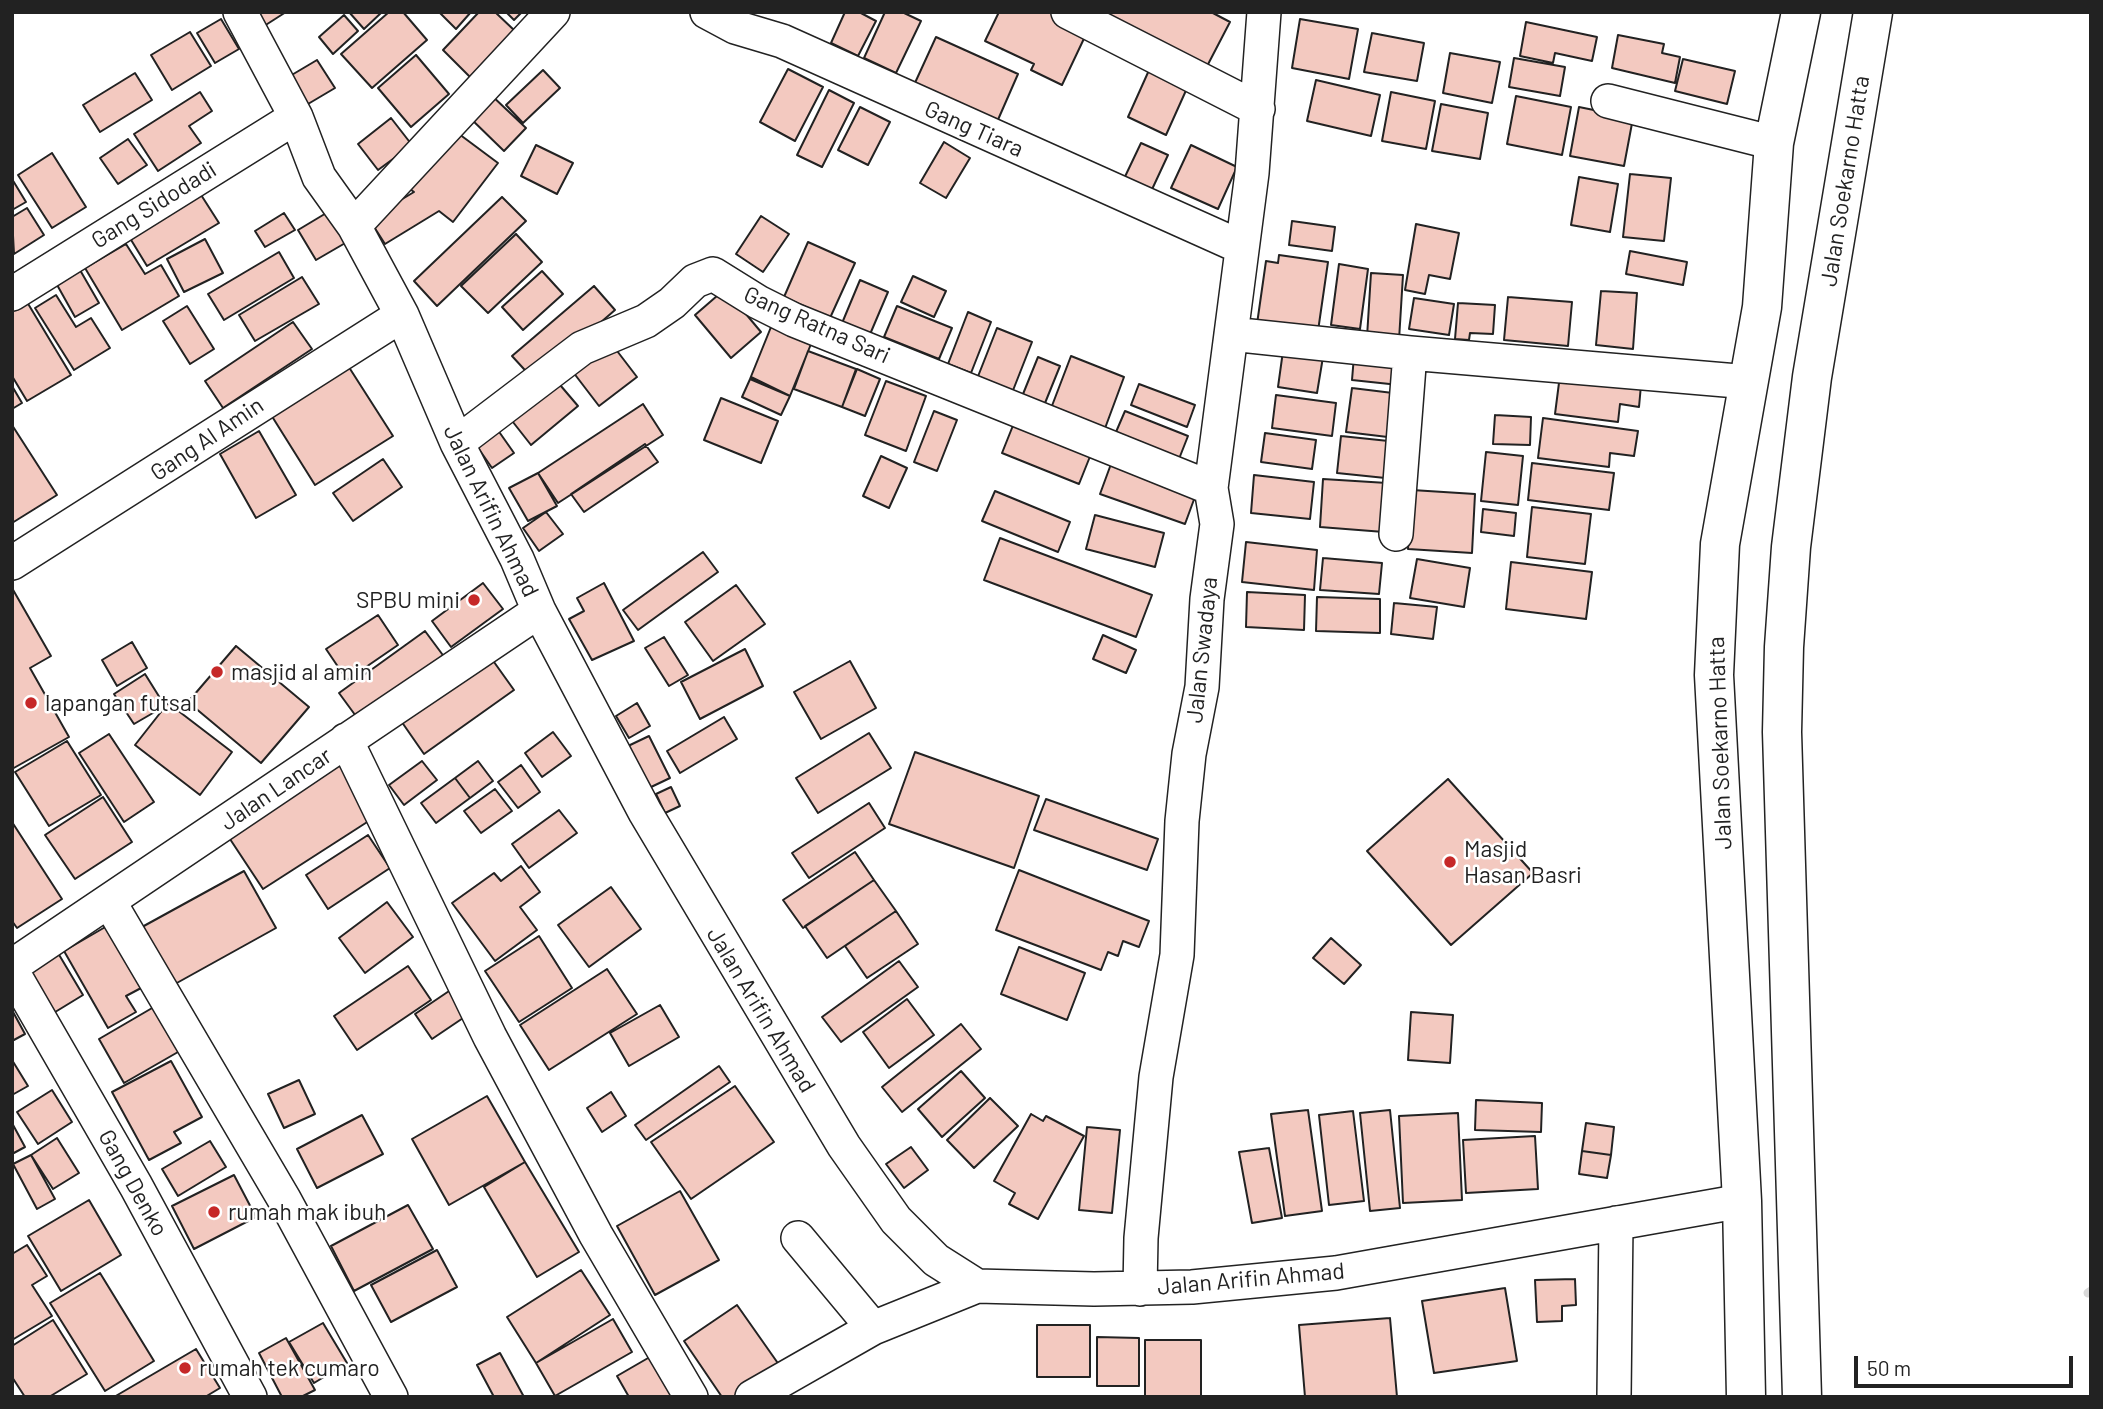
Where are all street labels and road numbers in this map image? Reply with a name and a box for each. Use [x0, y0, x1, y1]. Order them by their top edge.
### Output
street label: Jalan Soekarno Hatta [1815, 74, 1875, 288]
street label: Gang Tiara [920, 95, 1028, 163]
street label: Gang Sidodadi [86, 156, 222, 254]
street label: Gang Ratna Sari [740, 280, 894, 370]
street label: Gang Al Amin [145, 391, 269, 487]
street label: Jalan Arifin Ahmad [437, 420, 545, 602]
street label: Jalan Swadaya [1181, 576, 1223, 724]
street label: Jalan Soekarno Hatta [1702, 636, 1738, 850]
street label: Jalan Lancar [215, 742, 337, 836]
street label: Jalan Arifin Ahmad [701, 922, 821, 1098]
street label: Gang Denko [92, 1125, 174, 1241]
street label: Jalan Arifin Ahmad [1156, 1257, 1346, 1301]

